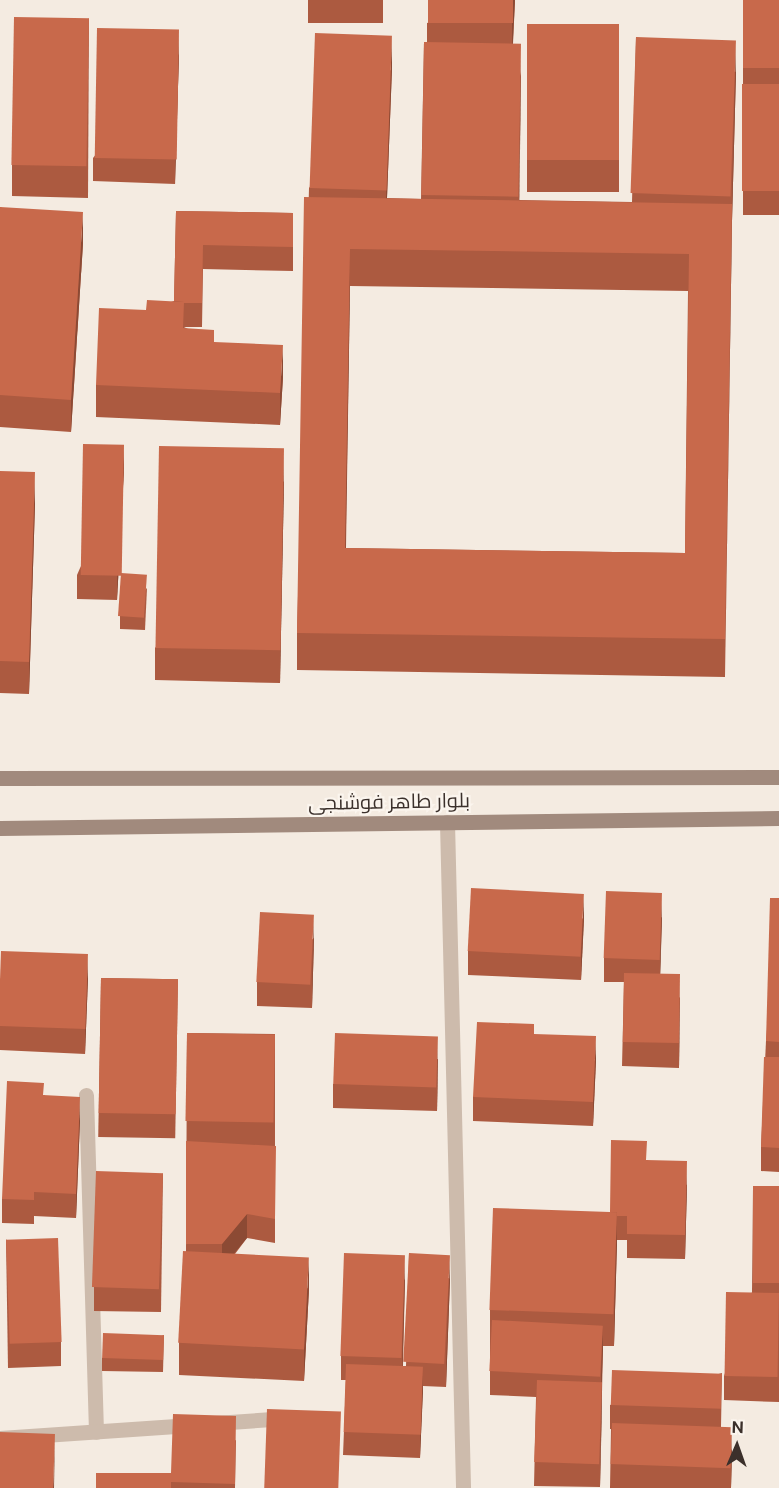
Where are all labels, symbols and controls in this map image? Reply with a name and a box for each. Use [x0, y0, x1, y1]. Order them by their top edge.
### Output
street label: بلوار طاهر فوشنجی [308, 789, 470, 815]
north arrow [707, 1416, 767, 1476]
text: N [731, 1418, 744, 1437]

